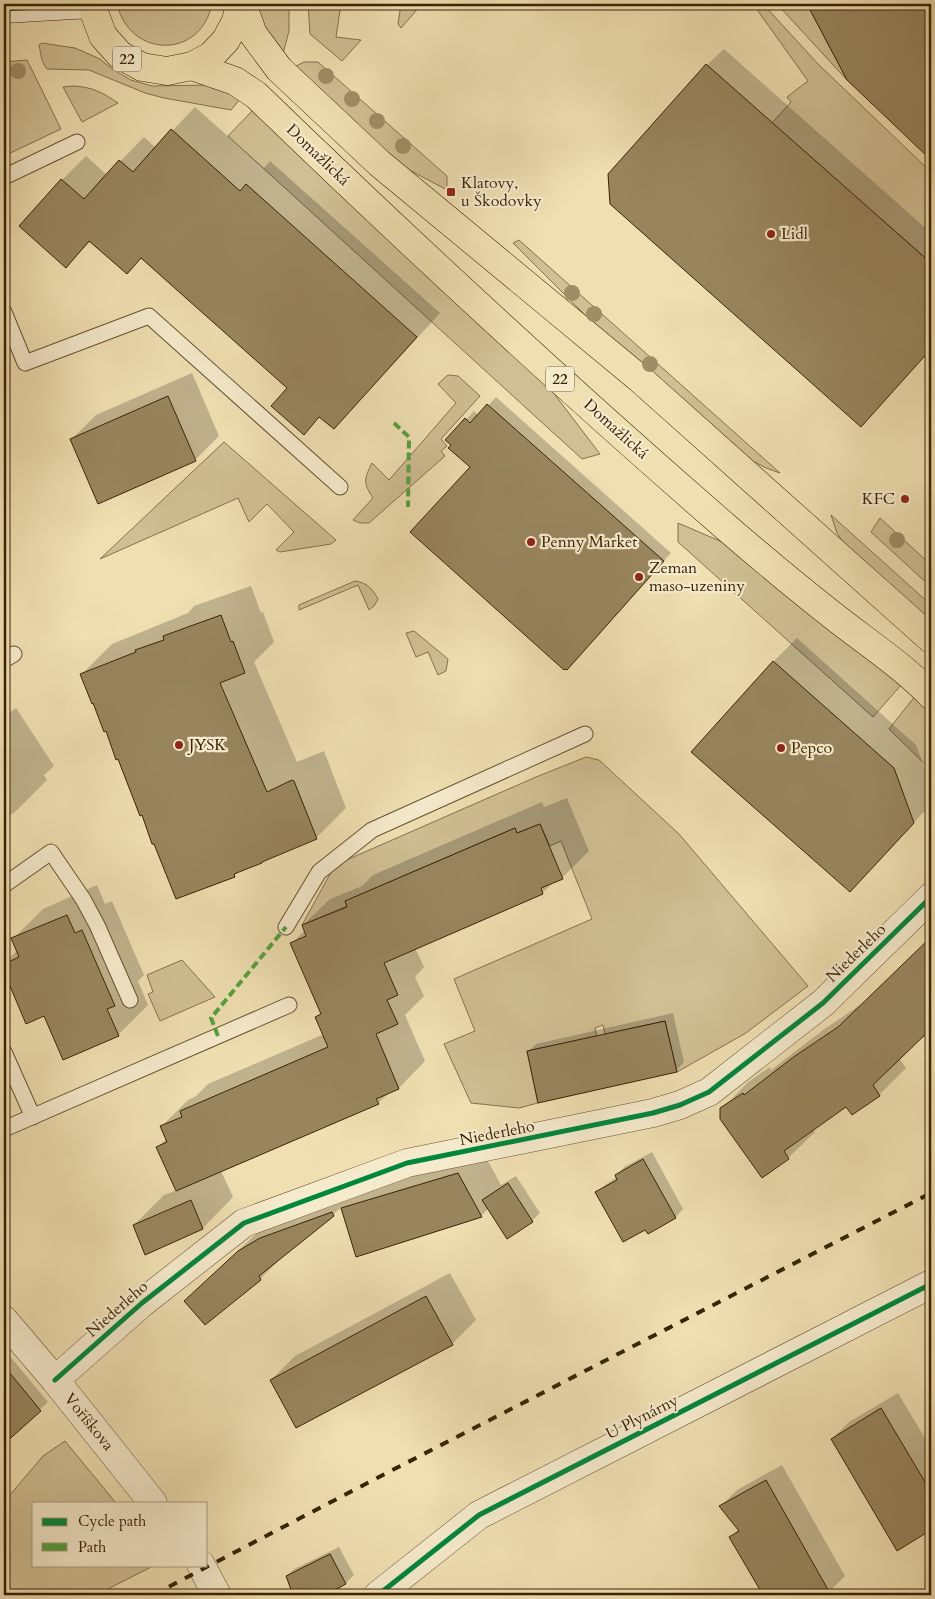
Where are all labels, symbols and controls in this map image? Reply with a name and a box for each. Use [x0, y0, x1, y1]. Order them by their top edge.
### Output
road number: 22 [113, 46, 141, 72]
street label: Domažlická [281, 119, 355, 191]
place label: Klatovy, u Škodovky [461, 172, 542, 212]
marker: Klatovy, u Škodovky [445, 186, 457, 198]
place label: Lidl [781, 223, 808, 245]
marker: Lidl [765, 228, 777, 240]
road number: 22 [546, 366, 574, 392]
street label: Domažlická [579, 394, 653, 464]
place label: KFC [862, 488, 895, 510]
marker: KFC [899, 493, 911, 505]
place label: Penny Market [541, 531, 637, 553]
marker: Penny Market [525, 536, 537, 548]
place label: Zeman maso-uzeniny [649, 557, 745, 597]
marker: Zeman maso-uzeniny [633, 571, 645, 583]
place label: JYSK [187, 734, 226, 756]
place label: Pepco [791, 737, 833, 759]
marker: JYSK [173, 739, 185, 751]
marker: Pepco [775, 742, 787, 754]
street label: Niederleho [821, 919, 891, 987]
street label: Niederleho [458, 1115, 537, 1151]
street label: Niederleho [81, 1276, 153, 1342]
street label: Voříškova [59, 1389, 119, 1456]
street label: U Plynárny [602, 1389, 683, 1445]
legend [32, 1502, 208, 1566]
text: Cycle path [78, 1511, 147, 1531]
text: Path [78, 1537, 107, 1557]

